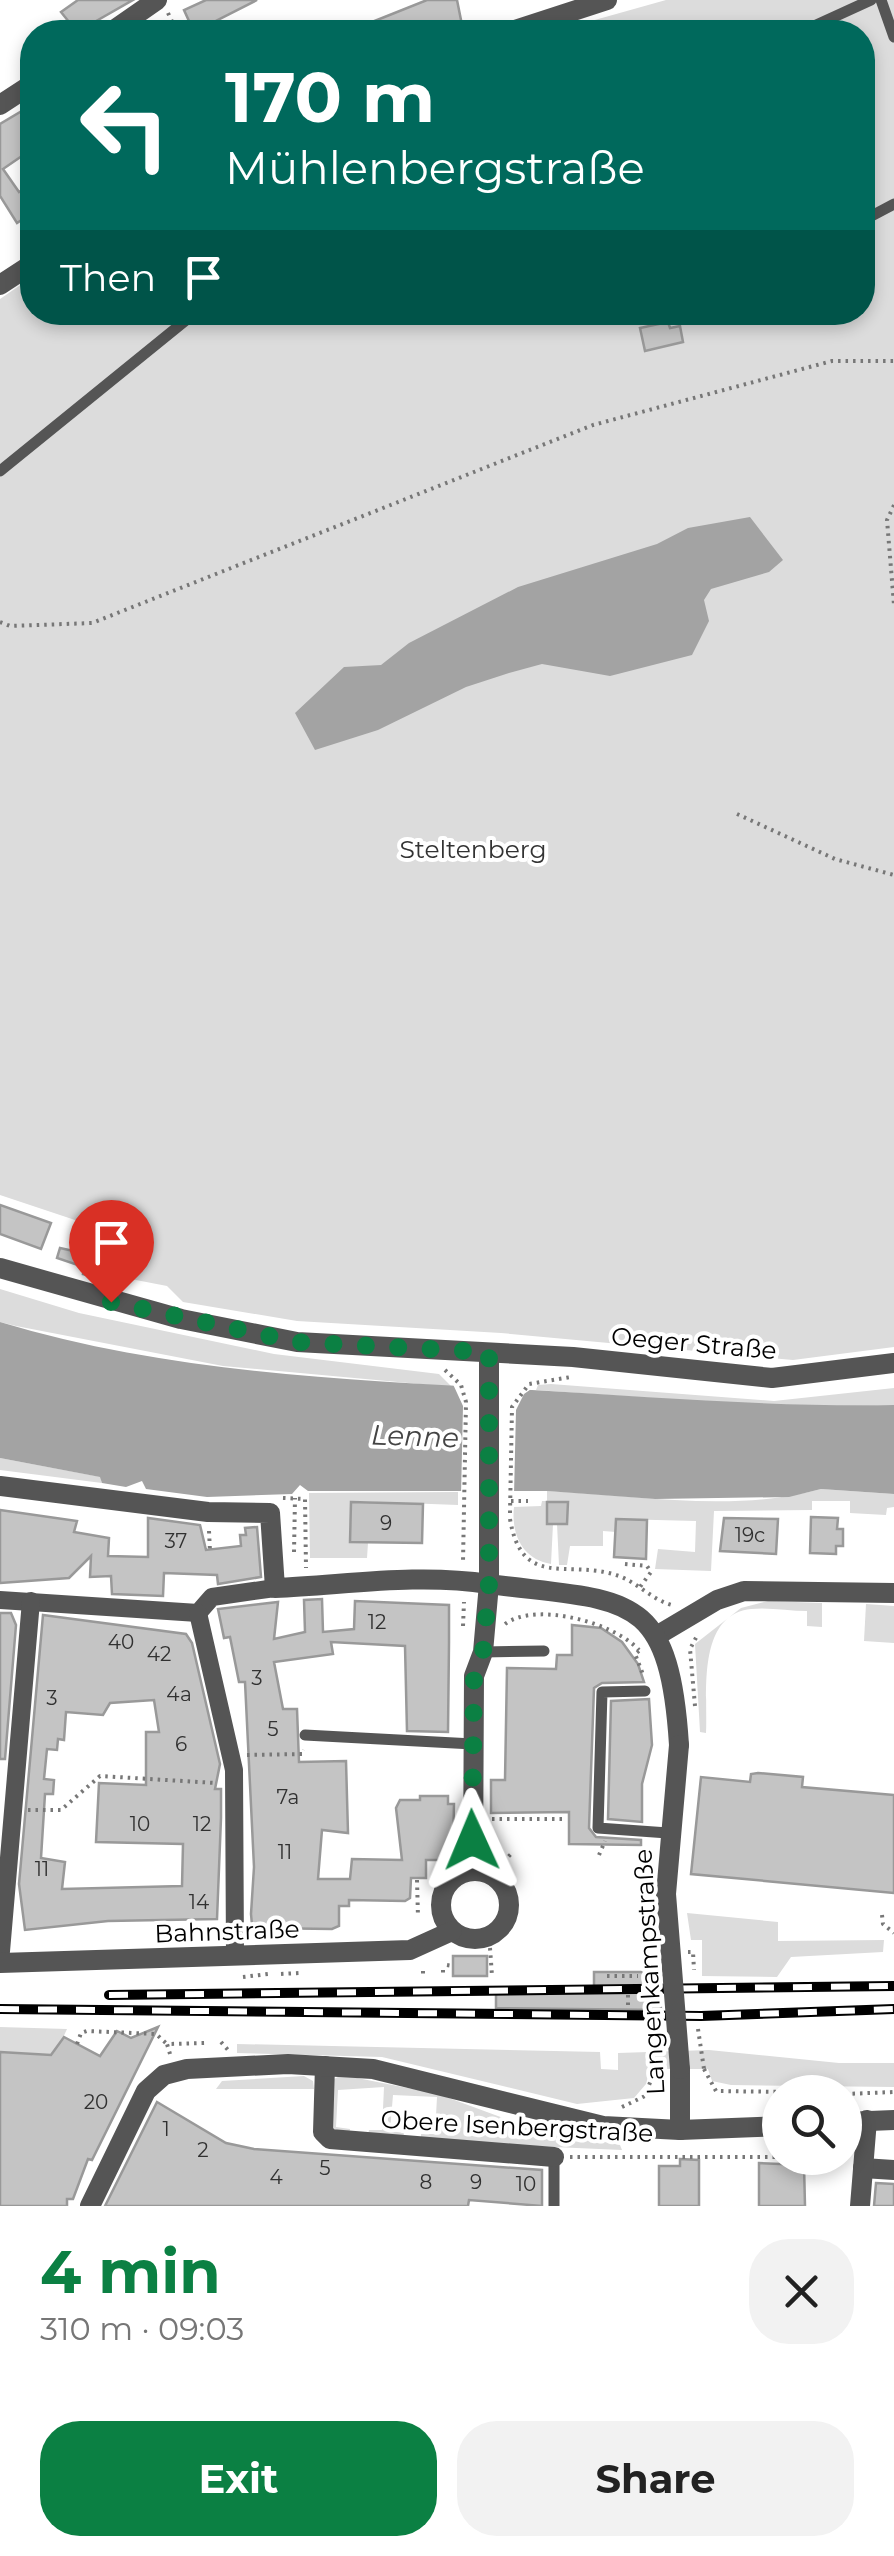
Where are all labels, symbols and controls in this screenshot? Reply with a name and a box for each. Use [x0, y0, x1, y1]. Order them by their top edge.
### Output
text: 170 m [225, 54, 435, 140]
icon: left [60, 60, 190, 190]
text: Mühlenbergstraße [225, 140, 645, 195]
icon: arrive [176, 250, 231, 305]
text: Then [60, 254, 156, 301]
park label: Steltenberg [399, 834, 547, 864]
pin [69, 1200, 154, 1303]
icon: arrive [84, 1215, 139, 1270]
street label: Oeger Straße [610, 1321, 778, 1365]
water label: Lenne [370, 1417, 460, 1455]
house number: 9 [380, 1511, 392, 1535]
house number: 19c [735, 1523, 765, 1547]
house number: 37 [165, 1529, 187, 1553]
house number: 12 [368, 1610, 386, 1634]
house number: 40 [108, 1630, 134, 1654]
house number: 42 [147, 1642, 171, 1666]
house number: 3 [251, 1666, 263, 1690]
house number: 4a [166, 1682, 192, 1706]
house number: 3 [46, 1686, 58, 1710]
house number: 5 [267, 1717, 279, 1741]
house number: 6 [175, 1732, 187, 1756]
house number: 7a [277, 1785, 299, 1809]
position arrow [420, 1788, 524, 1892]
house number: 10 [130, 1812, 150, 1836]
house number: 12 [193, 1812, 211, 1836]
house number: 11 [278, 1840, 292, 1864]
street label: Langenkampstraße [628, 1848, 670, 2096]
house number: 11 [35, 1857, 49, 1881]
house number: 14 [189, 1890, 209, 1914]
street label: Bahnstraße [154, 1913, 300, 1949]
map controls [762, 2075, 862, 2175]
button: search [762, 2075, 862, 2175]
house number: 20 [84, 2090, 108, 2114]
street label: Obere Isenbergstraße [380, 2104, 654, 2148]
house number: 1 [162, 2117, 170, 2141]
house number: 2 [197, 2138, 209, 2162]
house number: 5 [319, 2156, 331, 2180]
house number: 4 [269, 2165, 283, 2189]
house number: 8 [420, 2170, 432, 2194]
house number: 9 [470, 2170, 482, 2194]
house number: 10 [516, 2172, 536, 2196]
text: 4 min [40, 2235, 221, 2308]
button: close [749, 2239, 854, 2344]
text: 310 m · 09:03 [40, 2309, 244, 2348]
button: Exit [40, 2421, 437, 2536]
button: Share [457, 2421, 854, 2536]

